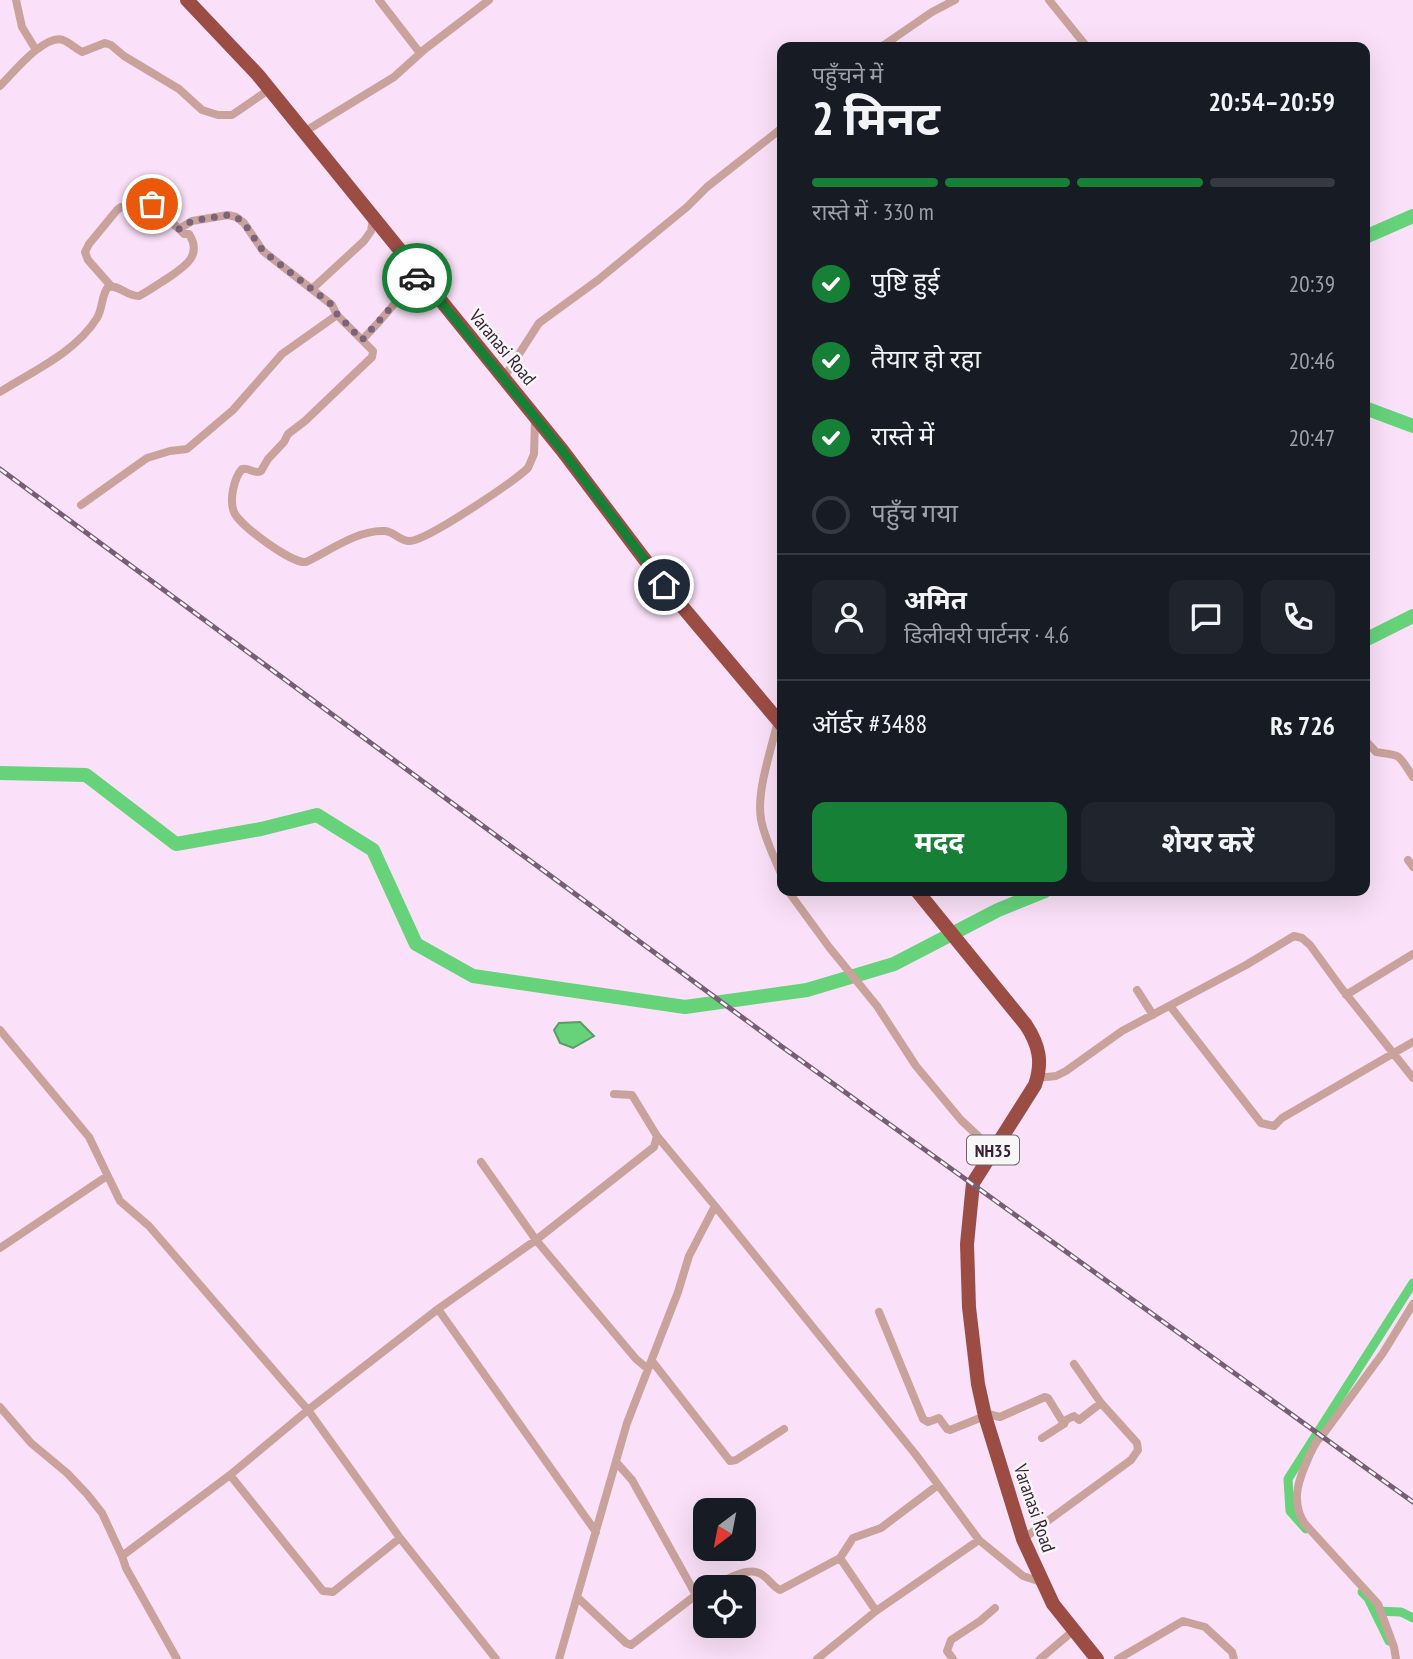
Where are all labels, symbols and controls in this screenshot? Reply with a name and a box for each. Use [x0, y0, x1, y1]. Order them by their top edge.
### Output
text: पहुँचने में [812, 60, 883, 89]
text: 20:54–20:59 [1208, 85, 1335, 118]
text: 2 मिनट [812, 88, 940, 148]
pin [122, 174, 182, 234]
icon: bag [133, 185, 171, 223]
text: रास्ते में · 330 m [812, 197, 934, 226]
courier [382, 243, 452, 313]
icon: car [398, 259, 436, 297]
icon: check [812, 265, 850, 303]
text: पुष्टि हुई [871, 265, 940, 298]
text: 20:39 [1289, 269, 1335, 298]
street label: Varanasi Road [464, 304, 542, 390]
icon: check [812, 342, 850, 380]
text: तैयार हो रहा [871, 342, 981, 375]
text: 20:46 [1289, 346, 1335, 375]
icon: check [812, 419, 850, 457]
text: रास्ते में [871, 419, 934, 452]
text: 20:47 [1289, 423, 1335, 452]
text: पहुँच गया [871, 496, 958, 529]
pin [634, 555, 694, 615]
icon: home [645, 566, 683, 604]
button: person [812, 580, 886, 654]
button: chat [1169, 580, 1243, 654]
button: phone [1261, 580, 1335, 654]
text: अमित [904, 583, 967, 616]
text: डिलीवरी पार्टनर · 4.6 [904, 620, 1069, 649]
text: ऑर्डर #3488 [812, 707, 927, 740]
text: Rs 726 [1270, 709, 1335, 742]
button: मदद [812, 802, 1067, 882]
button: शेयर करें [1081, 802, 1335, 882]
road number: NH35 [967, 1135, 1019, 1164]
street label: Varanasi Road [1008, 1460, 1061, 1555]
north arrow [693, 1498, 756, 1561]
map controls [693, 1498, 756, 1638]
button: locate [693, 1575, 756, 1638]

